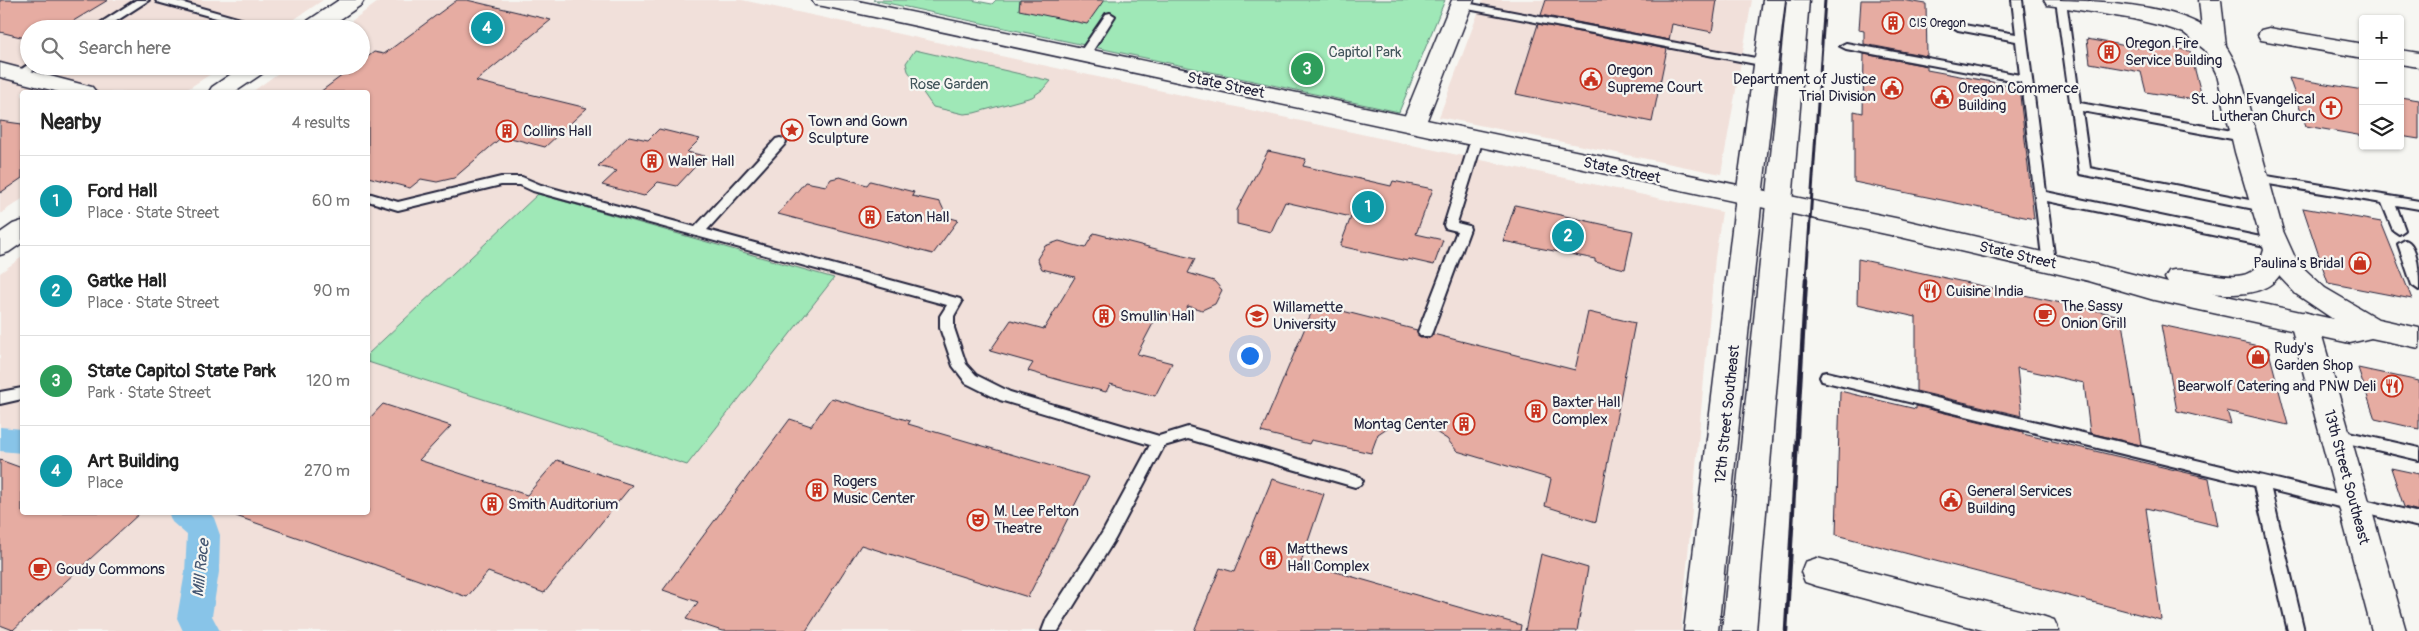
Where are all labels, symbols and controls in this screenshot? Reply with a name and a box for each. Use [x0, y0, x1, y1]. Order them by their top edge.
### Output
pin: 4 [471, 9, 503, 47]
building icon: CIS Oregon [1881, 11, 1905, 35]
map controls [2359, 15, 2404, 150]
button: + [2359, 15, 2404, 60]
place label: CIS Oregon [1909, 16, 1966, 31]
search box [20, 20, 370, 75]
icon: search [38, 34, 66, 62]
place label: Oregon Fire Service Building [2125, 34, 2222, 70]
text: Search here [78, 36, 171, 60]
building icon: Oregon Fire Service Building [2097, 40, 2121, 64]
park label: Capitol Park [1328, 43, 1402, 62]
pin: 3 [1291, 50, 1323, 88]
button: − [2359, 60, 2404, 105]
place label: Oregon Supreme Court [1607, 61, 1704, 97]
public building icon: Oregon Supreme Court [1579, 67, 1603, 91]
street label: State Street [1185, 68, 1267, 103]
place label: Department of Justice Trial Division [1733, 70, 1877, 106]
park label: Rose Garden [909, 75, 989, 94]
public building icon: Department of Justice Trial Division [1880, 76, 1904, 100]
place label: Oregon Commerce Building [1958, 79, 2079, 115]
public building icon: Oregon Commerce Building [1930, 85, 1954, 109]
place label: St. John Evangelical Lutheran Church [2191, 90, 2315, 126]
church icon: St. John Evangelical Lutheran Church [2319, 96, 2343, 120]
button: layers [2359, 105, 2404, 150]
text: Nearby [40, 109, 101, 136]
place label: Town and Gown Sculpture [808, 112, 908, 148]
text: 4 results [292, 113, 350, 133]
place icon: Town and Gown Sculpture [780, 118, 804, 142]
building icon: Collins Hall [495, 119, 519, 143]
place label: Collins Hall [523, 122, 592, 141]
building icon: Waller Hall [640, 149, 664, 173]
place label: Waller Hall [668, 152, 735, 171]
street label: State Street [1581, 153, 1663, 188]
text: Ford Hall [87, 179, 157, 203]
pin: 1 [1352, 188, 1384, 226]
text: 1 [53, 191, 59, 211]
text: 60 m [312, 191, 350, 211]
text: Place · State Street [87, 203, 219, 223]
building icon: Eaton Hall [858, 205, 882, 229]
place label: Eaton Hall [886, 208, 950, 227]
pin: 2 [1552, 217, 1584, 255]
street label: State Street [1977, 237, 2059, 274]
shop icon: Paulina's Bridal [2348, 251, 2372, 275]
place label: Paulina's Bridal [2253, 254, 2344, 273]
text: Gatke Hall [87, 269, 167, 293]
restaurant icon: Cuisine India [1918, 279, 1942, 303]
text: 2 [52, 281, 60, 301]
text: 90 m [313, 281, 350, 301]
place label: Cuisine India [1946, 282, 2024, 301]
text: Place · State Street [87, 293, 219, 313]
place label: The Sassy Onion Grill [2061, 297, 2126, 333]
place label: Willamette University [1273, 298, 1343, 334]
cafe icon: The Sassy Onion Grill [2033, 303, 2057, 327]
building icon: Smullin Hall [1092, 304, 1116, 328]
school or university icon: Willamette University [1245, 304, 1269, 328]
place label: Smullin Hall [1120, 307, 1195, 326]
place label: Rudy's Garden Shop [2274, 339, 2353, 375]
your location [1237, 343, 1263, 369]
street label: 12th Street Southeast [1711, 343, 1744, 484]
shop icon: Rudy's Garden Shop [2246, 345, 2270, 369]
text: State Capitol State Park [87, 359, 276, 383]
text: 3 [52, 371, 60, 391]
text: 120 m [306, 371, 350, 391]
restaurant icon: Bearwolf Catering and PNW Deli [2380, 374, 2404, 398]
place label: Bearwolf Catering and PNW Deli [2177, 377, 2376, 396]
text: Park · State Street [87, 383, 211, 403]
place label: Baxter Hall Complex [1552, 393, 1621, 429]
building icon: Baxter Hall Complex [1524, 399, 1548, 423]
street label: 13th Street Southeast [2319, 408, 2374, 548]
building icon: Montag Center [1452, 412, 1476, 436]
place label: Montag Center [1354, 415, 1449, 434]
text: Art Building [87, 449, 179, 473]
text: 4 [51, 461, 61, 481]
text: 270 m [304, 461, 350, 481]
place label: Rogers Music Center [833, 472, 916, 508]
text: Place [87, 473, 123, 493]
building icon: Rogers Music Center [805, 478, 829, 502]
place label: General Services Building [1967, 482, 2072, 518]
public building icon: General Services Building [1939, 488, 1963, 512]
building icon: Smith Auditorium [480, 492, 504, 516]
place label: Smith Auditorium [508, 495, 618, 514]
place label: M. Lee Pelton Theatre [994, 502, 1079, 538]
theatre icon: M. Lee Pelton Theatre [966, 508, 990, 532]
water label: Mill Race [188, 536, 214, 598]
place label: Matthews Hall Complex [1287, 540, 1370, 576]
building icon: Matthews Hall Complex [1259, 546, 1283, 570]
cafe icon: Goudy Commons [28, 557, 52, 581]
place label: Goudy Commons [56, 560, 165, 579]

